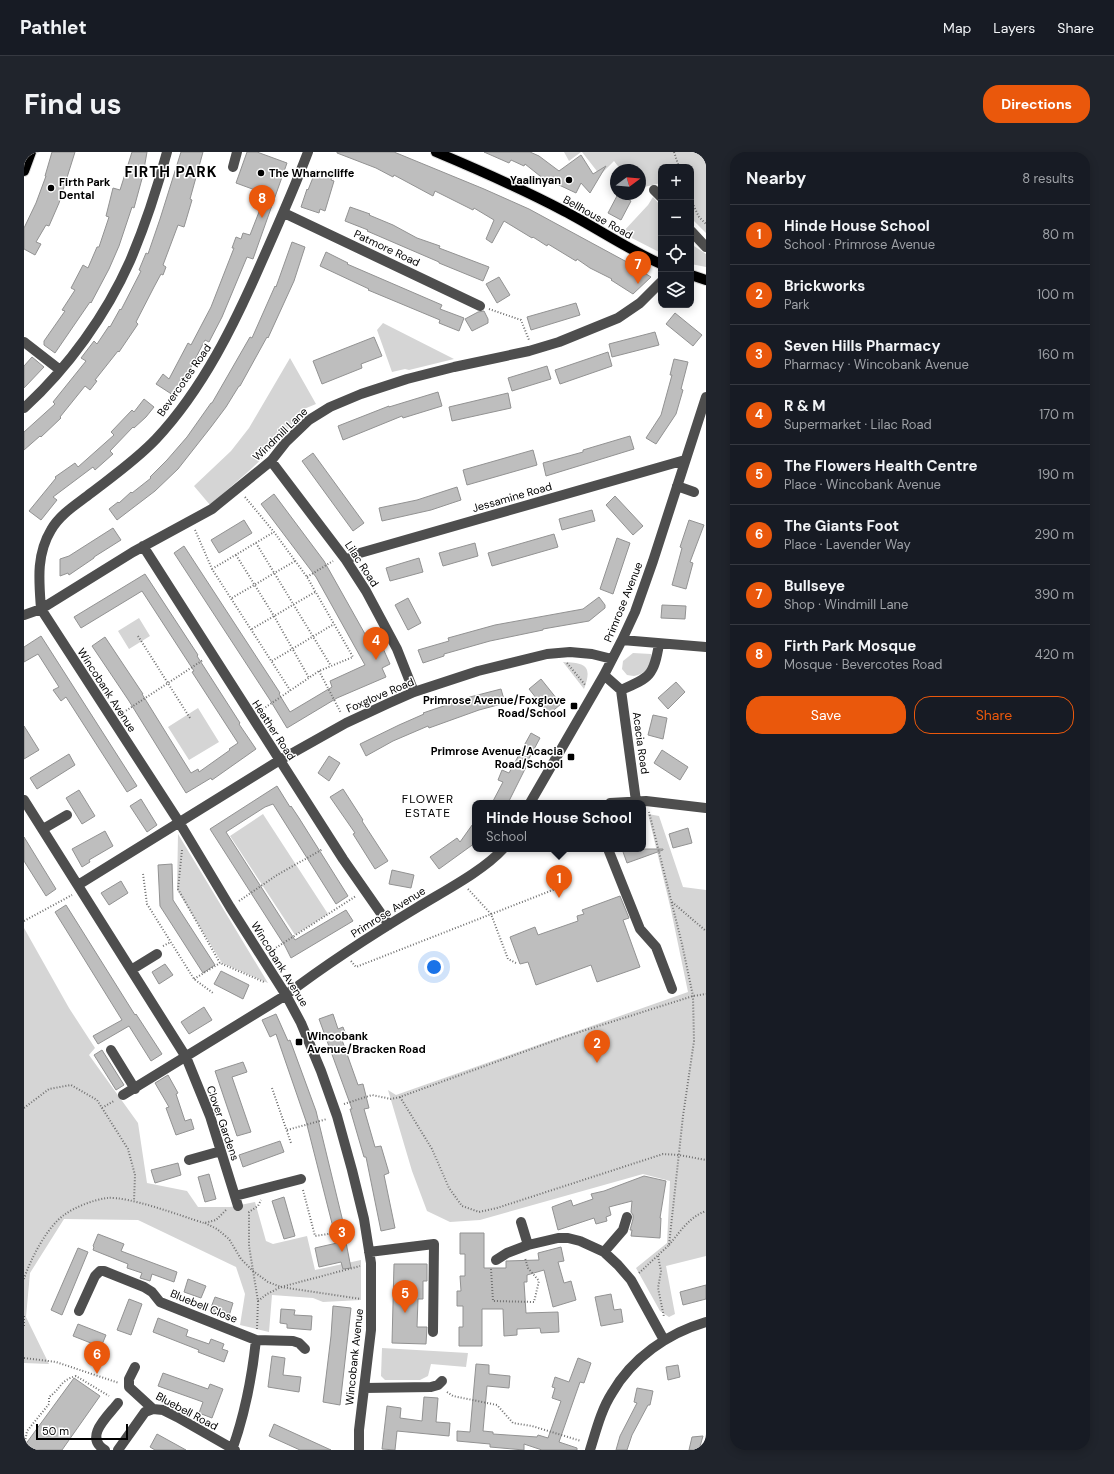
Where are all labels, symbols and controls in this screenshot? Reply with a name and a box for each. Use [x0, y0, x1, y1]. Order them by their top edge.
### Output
text: Pathlet [20, 15, 87, 40]
text: Map [943, 19, 971, 37]
text: Layers [993, 19, 1035, 37]
text: Share [1057, 19, 1094, 37]
button: Directions [983, 85, 1090, 123]
text: Find us [24, 86, 122, 123]
district label: FIRTH PARK [124, 162, 218, 182]
north arrow [610, 164, 646, 200]
map controls [658, 164, 694, 308]
button: + [658, 164, 694, 200]
place label: The Wharncliffe [269, 166, 355, 180]
text: Nearby [746, 167, 806, 189]
marker: The Wharncliffe [256, 168, 266, 178]
text: 8 results [1022, 170, 1074, 187]
place label: Yaalinyan [510, 173, 561, 187]
place label: Firth Park Dental [59, 175, 111, 202]
marker: Yaalinyan [564, 175, 574, 185]
marker: Firth Park Dental [46, 183, 56, 193]
pin: 8 [249, 185, 275, 218]
street label: Bellhouse Road [561, 192, 635, 242]
button: − [658, 200, 694, 236]
text: Hinde House School [784, 216, 930, 236]
text: 1 [757, 226, 761, 243]
text: 80 m [1042, 226, 1074, 243]
street label: Patmore Road [352, 227, 422, 269]
button: locate [658, 236, 694, 272]
text: School · Primrose Avenue [784, 236, 935, 253]
pin: 7 [625, 251, 651, 284]
button: layers [658, 272, 694, 308]
text: Brickworks [784, 276, 865, 296]
text: 2 [755, 286, 763, 303]
text: 100 m [1037, 286, 1074, 303]
text: Park [784, 296, 810, 313]
text: Seven Hills Pharmacy [784, 336, 941, 356]
street label: Bevercotes Road [154, 341, 214, 419]
text: 3 [755, 346, 763, 363]
text: 160 m [1038, 346, 1074, 363]
text: Pharmacy · Wincobank Avenue [784, 356, 969, 373]
text: R & M [784, 396, 826, 416]
street label: Windmill Lane [250, 404, 310, 464]
text: 4 [755, 406, 763, 423]
text: 170 m [1039, 406, 1074, 423]
text: Supermarket · Lilac Road [784, 416, 932, 433]
text: The Flowers Health Centre [784, 456, 977, 476]
text: 5 [755, 466, 763, 483]
text: 190 m [1038, 466, 1074, 483]
text: Place · Wincobank Avenue [784, 476, 941, 493]
street label: Jessamine Road [471, 479, 554, 515]
text: The Giants Foot [784, 516, 899, 536]
text: 6 [755, 526, 763, 543]
text: 290 m [1035, 526, 1074, 543]
text: Place · Lavender Way [784, 536, 911, 553]
street label: Lilac Road [342, 539, 382, 590]
street label: Primrose Avenue [601, 560, 645, 644]
text: Bullseye [784, 576, 845, 596]
text: 7 [756, 586, 762, 603]
text: 390 m [1035, 586, 1074, 603]
text: Shop · Windmill Lane [784, 596, 908, 613]
pin: 4 [363, 627, 389, 660]
text: Firth Park Mosque [784, 636, 916, 656]
street label: Wincobank Avenue [75, 645, 139, 735]
text: 8 [755, 646, 763, 663]
text: 420 m [1035, 646, 1074, 663]
text: Mosque · Bevercotes Road [784, 656, 943, 673]
street label: Foxglove Road [344, 674, 416, 716]
place label: Primrose Avenue/Foxglove Road/School [423, 693, 566, 720]
button: Save [746, 696, 906, 734]
button: Share [914, 696, 1074, 734]
street label: Heather Road [249, 697, 299, 763]
marker: Primrose Avenue/Foxglove Road/School [569, 701, 579, 711]
street label: Acacia Road [630, 711, 652, 775]
place label: Primrose Avenue/Acacia Road/School [431, 744, 563, 771]
marker: Primrose Avenue/Acacia Road/School [566, 752, 576, 762]
district label: FLOWER ESTATE [402, 791, 454, 821]
popup [472, 800, 646, 852]
text: Hinde House School [486, 808, 632, 828]
text: School [486, 828, 527, 845]
pin: 1 [546, 865, 572, 898]
street label: Primrose Avenue [348, 883, 428, 941]
street label: Wincobank Avenue [248, 919, 312, 1009]
your location [424, 957, 444, 977]
place label: Wincobank Avenue/Bracken Road [307, 1029, 426, 1056]
pin: 2 [584, 1030, 610, 1063]
marker: Wincobank Avenue/Bracken Road [294, 1037, 304, 1047]
street label: Clover Gardens [204, 1084, 242, 1162]
pin: 3 [329, 1219, 355, 1252]
pin: 5 [392, 1280, 418, 1313]
street label: Bluebell Close [168, 1286, 240, 1326]
street label: Wincobank Avenue [342, 1308, 366, 1406]
pin: 6 [84, 1341, 110, 1374]
street label: Bluebell Road [154, 1389, 220, 1433]
scale bar [36, 1422, 128, 1441]
text: 50 m [42, 1424, 69, 1438]

